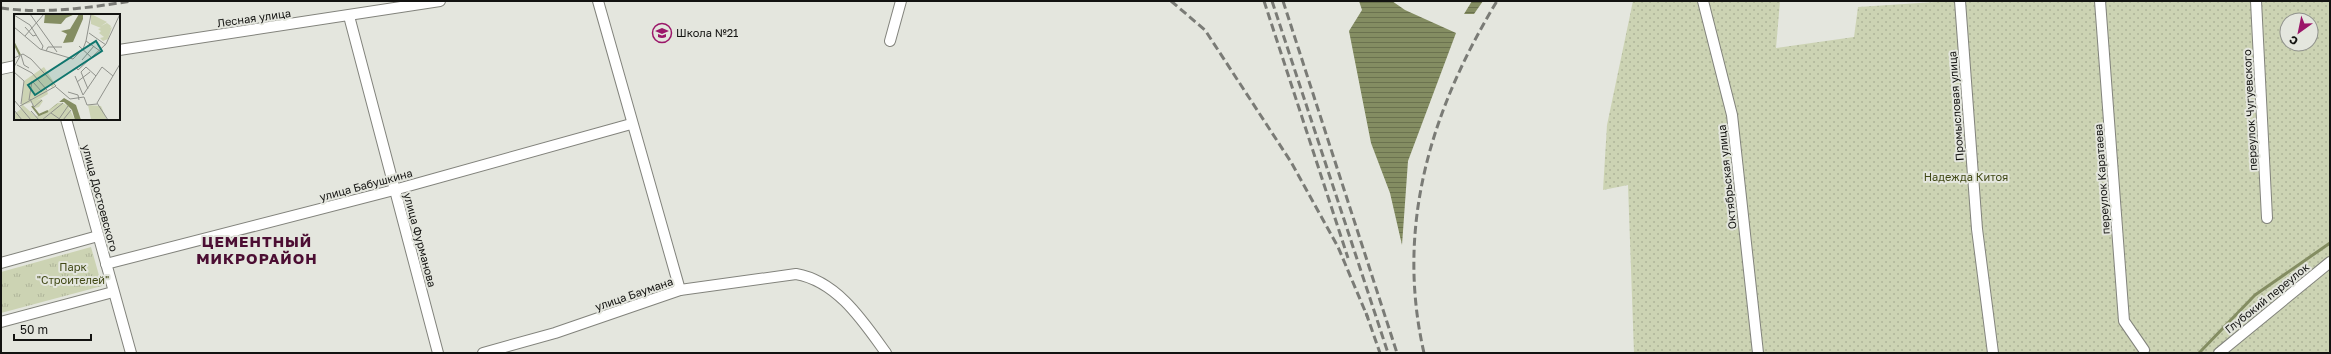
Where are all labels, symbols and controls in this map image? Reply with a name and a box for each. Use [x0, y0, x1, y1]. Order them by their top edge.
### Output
street label: Лесная улица [216, 6, 292, 29]
north arrow [2279, 12, 2319, 52]
inset map [14, 14, 120, 120]
school or university icon: Школа №21 [651, 22, 673, 44]
place label: Школа №21 [676, 26, 738, 39]
text: С [2286, 33, 2300, 48]
street label: переулок Чугуевского [2240, 49, 2259, 171]
street label: Промысловая улица [1945, 51, 1966, 161]
street label: переулок Каратаева [2091, 123, 2112, 235]
street label: Октябрьская улица [1715, 124, 1738, 230]
street label: улица Достоевского [80, 143, 121, 253]
street label: улица Бабушкина [318, 166, 414, 203]
park label: Надежда Китоя [1924, 170, 2008, 183]
street label: улица Фурманова [402, 191, 439, 289]
district label: ЦЕМЕНТНЫЙ МИКРОРАЙОН [196, 232, 318, 267]
street label: Глубокий переулок [2222, 259, 2312, 336]
park label: Парк "Строителей" [37, 260, 109, 286]
street label: улица Баумана [593, 274, 674, 313]
scale bar [14, 316, 91, 342]
text: 50 m [20, 322, 48, 337]

